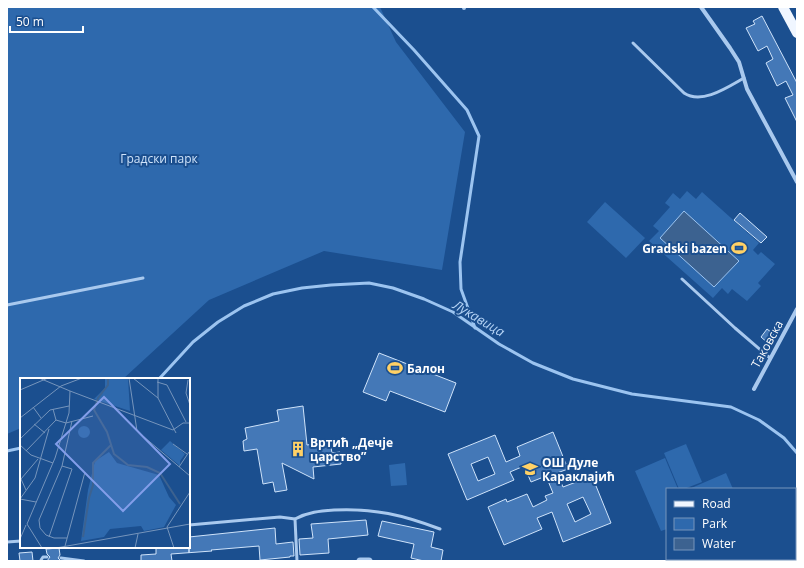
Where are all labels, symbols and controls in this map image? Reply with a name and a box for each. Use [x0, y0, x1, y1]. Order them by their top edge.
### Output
scale bar [10, 8, 83, 34]
text: 50 m [16, 13, 44, 30]
park label: Градски парк [120, 150, 199, 167]
sports icon: Gradski bazen [730, 239, 748, 257]
place label: Gradski bazen [642, 240, 727, 257]
water label: Лукавица [449, 295, 509, 341]
street label: Таковска [747, 317, 787, 371]
sports icon: Балон [386, 359, 404, 377]
place label: Балон [407, 360, 445, 377]
inset map [20, 378, 190, 548]
place label: Вртић „Дечје царство” [310, 434, 393, 465]
building icon: Вртић „Дечје царство” [289, 440, 307, 458]
place label: ОШ Дуле Караклајић [542, 454, 615, 485]
school or university icon: ОШ Дуле Караклајић [521, 460, 539, 478]
legend [666, 488, 796, 560]
text: Road [702, 495, 731, 512]
text: Park [702, 515, 728, 532]
text: Water [702, 535, 736, 552]

